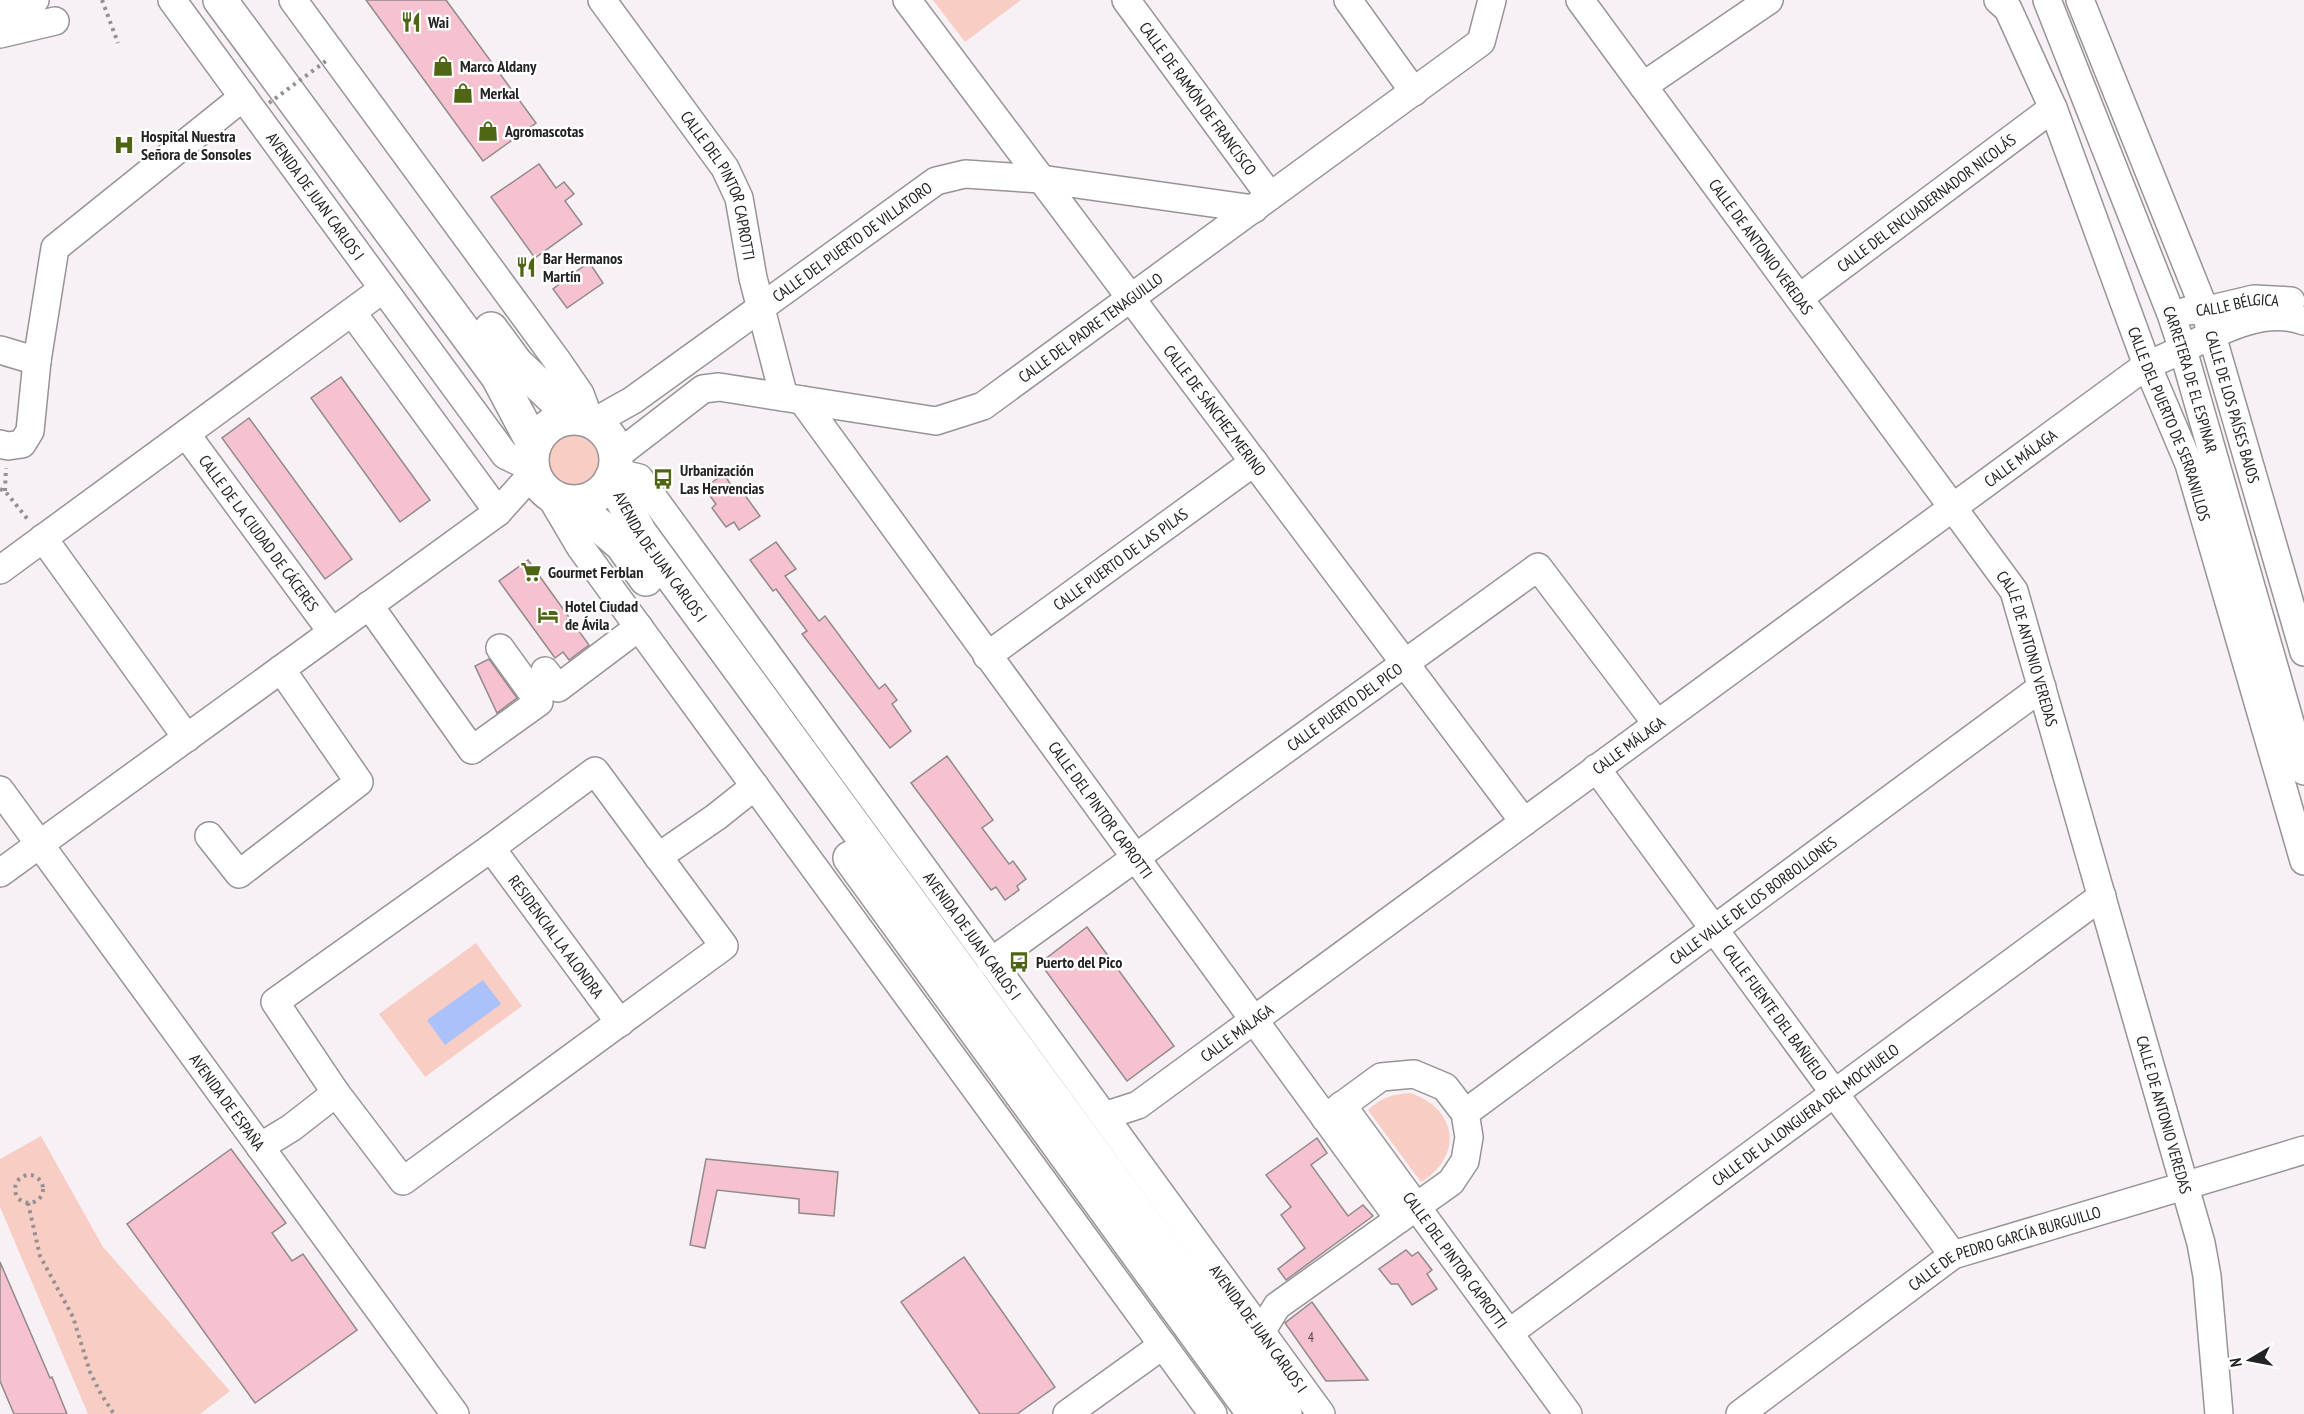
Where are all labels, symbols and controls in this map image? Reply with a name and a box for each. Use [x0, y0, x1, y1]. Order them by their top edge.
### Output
restaurant icon: Wai [399, 10, 423, 34]
place label: Wai [427, 12, 449, 32]
street label: CALLE DE RAMÓN DE FRANCISCO [1135, 18, 1261, 179]
shop icon: Marco Aldany [431, 54, 455, 78]
place label: Marco Aldany [460, 56, 537, 76]
shop icon: Merkal [451, 81, 475, 105]
place label: Merkal [480, 83, 519, 103]
street label: CALLE DEL PINTOR CAPROTTI [677, 107, 760, 262]
shop icon: Agromascotas [476, 119, 500, 143]
place label: Agromascotas [504, 121, 584, 141]
place label: Hospital Nuestra Señora de Sonsoles [141, 126, 252, 164]
street label: AVENIDA DE JUAN CARLOS I [262, 128, 369, 264]
street label: CALLE DEL ENCUADERNADOR NICOLÁS [1833, 129, 2020, 276]
hospital icon: Hospital Nuestra Señora de Sonsoles [112, 133, 136, 157]
street label: CALLE DE ANTONIO VEREDAS [1705, 175, 1818, 319]
street label: CALLE DEL PUERTO DE VILLATORO [768, 177, 936, 306]
place label: Bar Hermanos Martín [543, 248, 623, 286]
restaurant icon: Bar Hermanos Martín [514, 255, 538, 279]
street label: CALLE DEL PADRE TENAGUILLO [1014, 268, 1167, 387]
street label: CALLE BÉLGICA [2195, 289, 2280, 320]
street label: CARRETERA DE EL ESPINAR [2159, 303, 2222, 455]
street label: CALLE DEL PUERTO DE SERRANILLOS [2124, 324, 2215, 523]
street label: CALLE DE LOS PAÍSES BAJOS [2201, 328, 2264, 486]
street label: CALLE DE SÁNCHEZ MERINO [1159, 341, 1271, 480]
street label: CALLE MÁLAGA [1980, 424, 2061, 491]
street label: CALLE DE LA CIUDAD DE CÁCERES [195, 451, 323, 615]
place label: Urbanización Las Hervencias [680, 460, 764, 498]
bus stop icon: Urbanización Las Hervencias [651, 467, 675, 491]
street label: AVENIDA DE JUAN CARLOS I [609, 488, 711, 626]
street label: CALLE PUERTO DE LAS PILAS [1049, 503, 1192, 615]
supermarket icon: Gourmet Ferblan [519, 560, 543, 584]
place label: Gourmet Ferblan [548, 562, 643, 582]
street label: CALLE DE ANTONIO VEREDAS [1992, 567, 2062, 729]
place label: Hotel Ciudad de Ávila [565, 596, 638, 634]
hotel icon: Hotel Ciudad de Ávila [536, 603, 560, 627]
street label: CALLE PUERTO DEL PICO [1283, 658, 1406, 755]
street label: CALLE MÁLAGA [1588, 712, 1669, 779]
street label: CALLE DEL PINTOR CAPROTTI [1044, 737, 1157, 882]
street label: CALLE VALLE DE LOS BORBOLLONES [1665, 832, 1841, 969]
street label: AVENIDA DE JUAN CARLOS I [919, 868, 1026, 1004]
street label: RESIDENCIAL LA ALONDRA [504, 871, 608, 1002]
street label: CALLE FUENTE DEL BAÑUELO [1719, 940, 1832, 1085]
bus stop icon: Puerto del Pico [1007, 950, 1031, 974]
place label: Puerto del Pico [1036, 952, 1122, 972]
street label: CALLE MÁLAGA [1196, 999, 1277, 1066]
street label: CALLE DE ANTONIO VEREDAS [2132, 1033, 2196, 1196]
street label: CALLE DE LA LONGUERA DEL MOCHUELO [1708, 1039, 1903, 1190]
street label: AVENIDA DE ESPAÑA [186, 1050, 270, 1154]
street label: CALLE DEL PINTOR CAPROTTI [1399, 1188, 1512, 1332]
street label: CALLE DE PEDRO GARCÍA BURGUILLO [1904, 1201, 2103, 1295]
street label: AVENIDA DE JUAN CARLOS I [1205, 1261, 1312, 1396]
house number: 4 [1308, 1328, 1315, 1346]
north arrow [2220, 1330, 2280, 1390]
text: N [2225, 1357, 2246, 1369]

